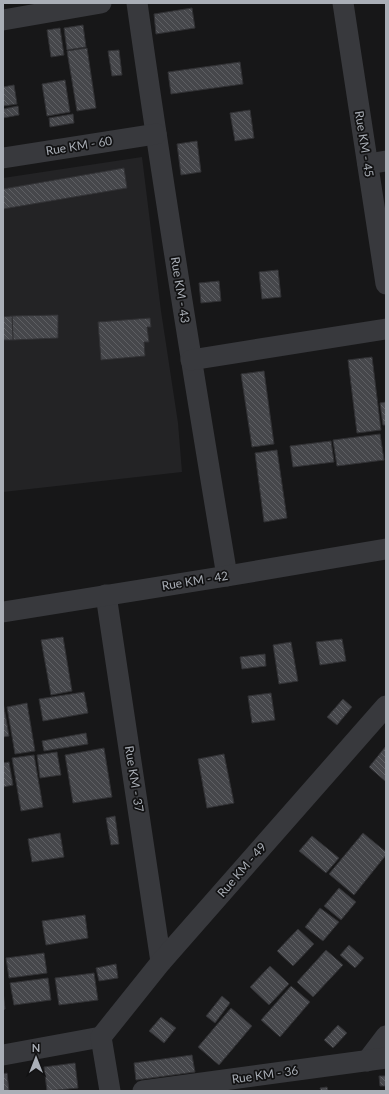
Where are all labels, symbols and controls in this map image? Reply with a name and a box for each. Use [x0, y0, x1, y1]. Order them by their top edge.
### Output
street label: Rue KM - 45 [352, 110, 377, 178]
street label: Rue KM - 60 [45, 133, 113, 158]
street label: Rue KM - 43 [168, 256, 193, 324]
street label: Rue KM - 42 [161, 568, 229, 593]
street label: Rue KM - 37 [122, 745, 147, 813]
street label: Rue KM - 49 [214, 839, 269, 900]
north arrow [16, 1038, 56, 1078]
text: N [32, 1041, 40, 1054]
street label: Rue KM - 36 [231, 1062, 299, 1087]

